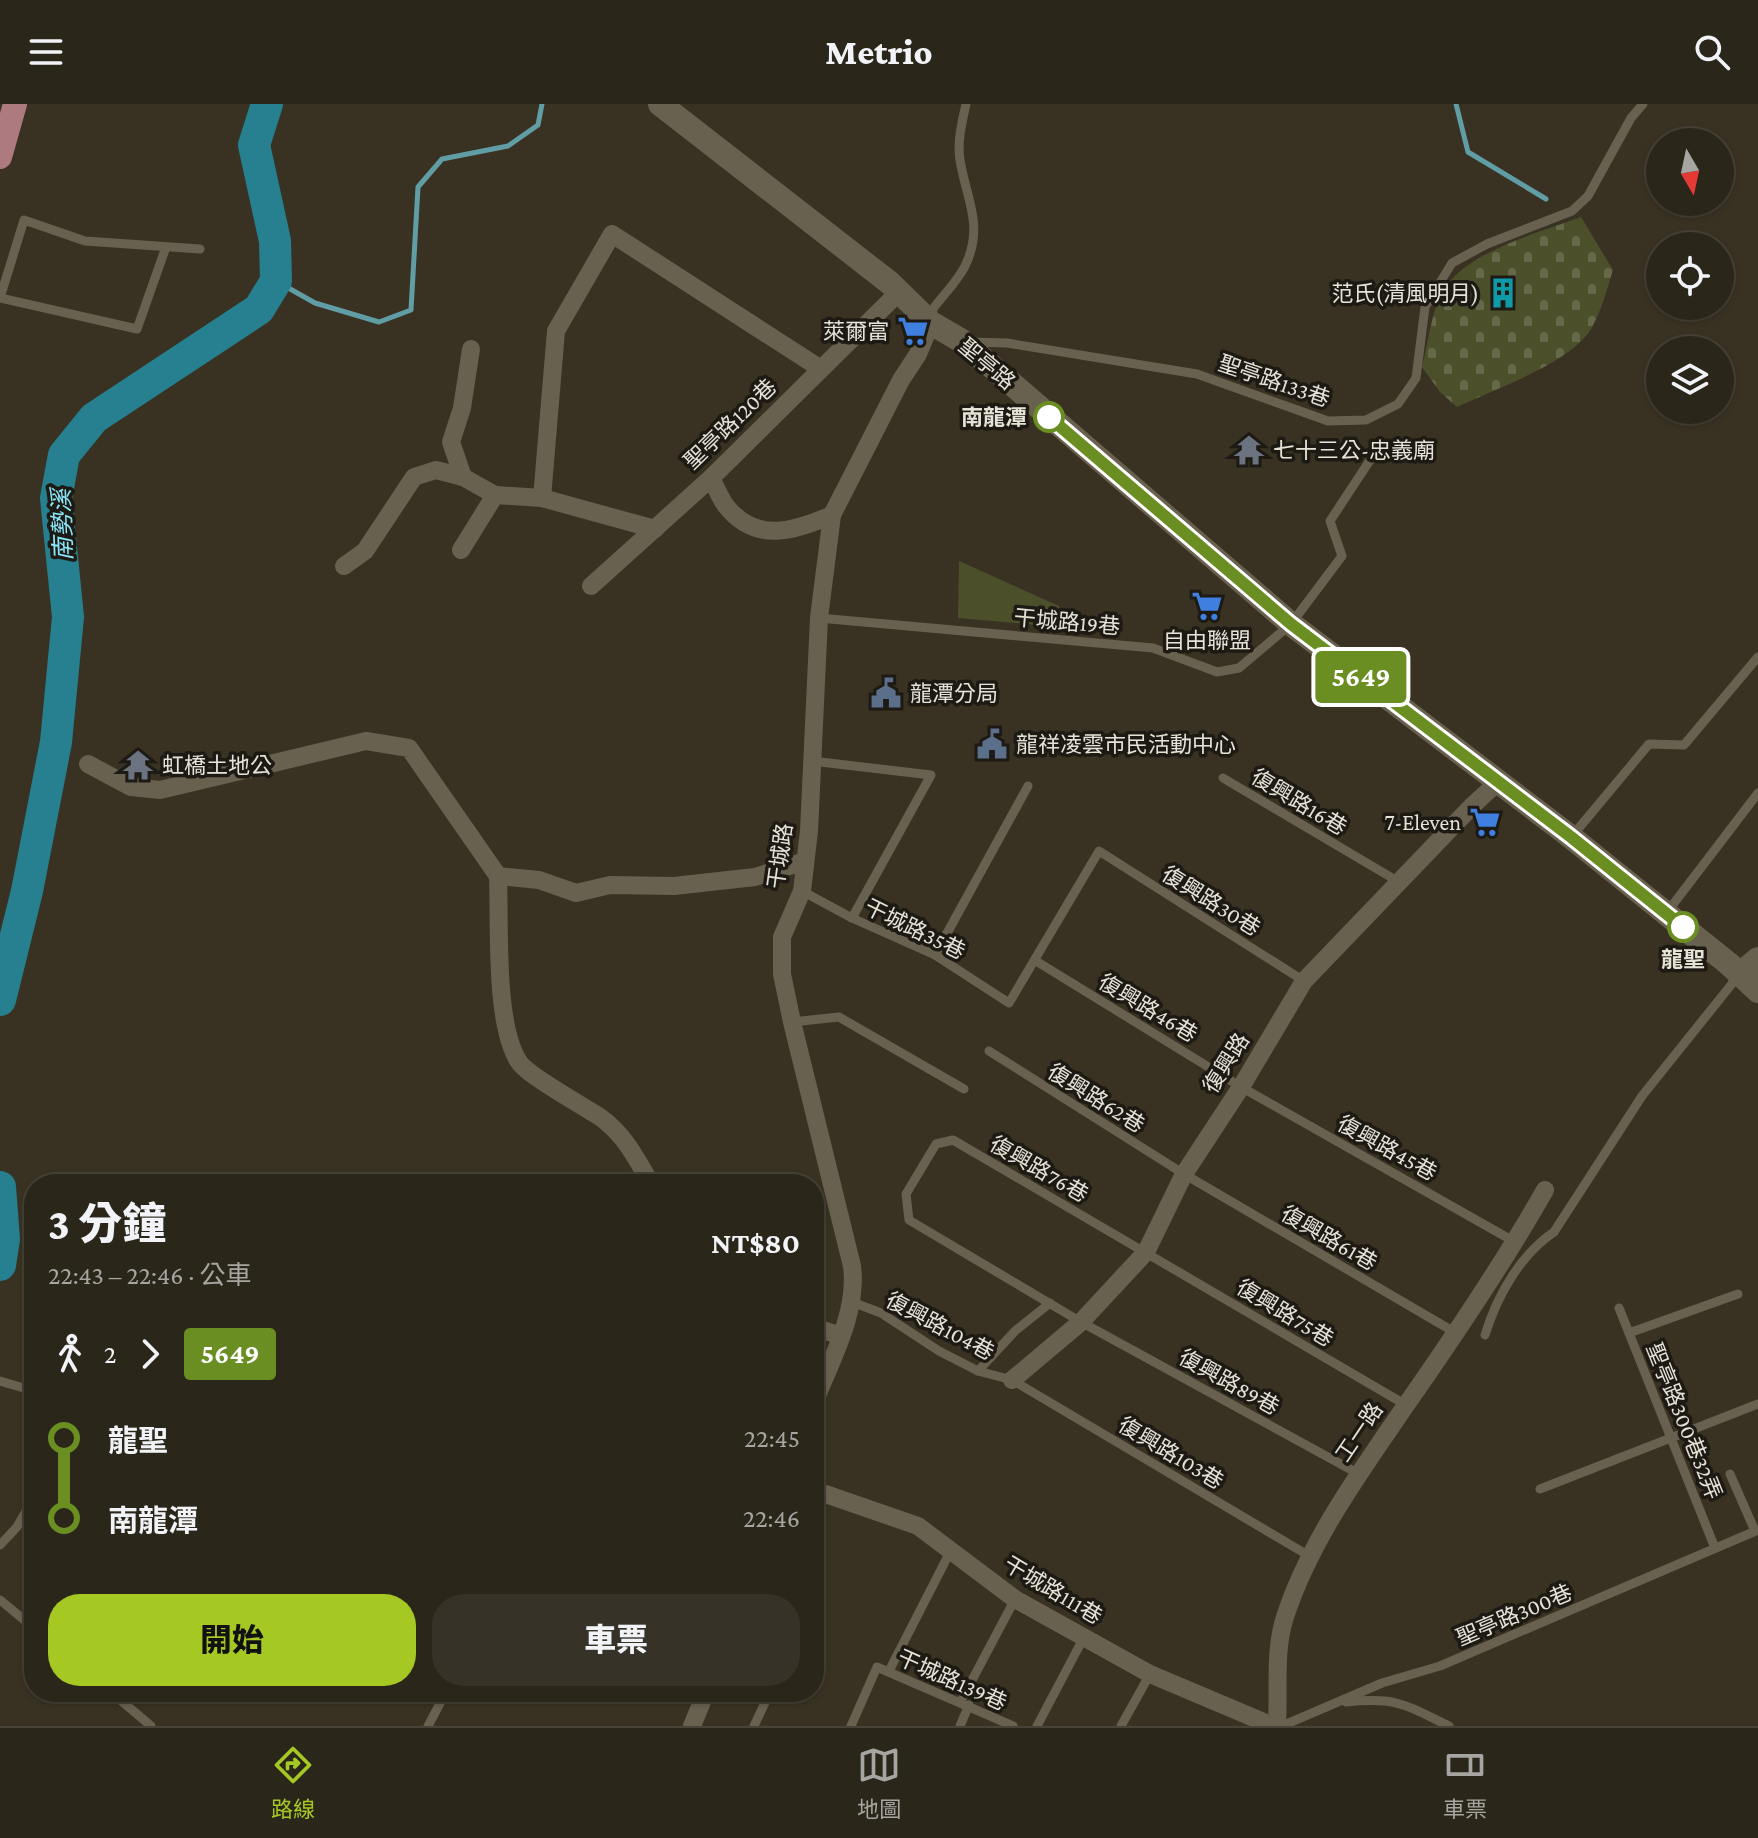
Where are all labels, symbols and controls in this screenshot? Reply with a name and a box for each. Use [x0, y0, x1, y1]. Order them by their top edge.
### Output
icon: menu [24, 30, 68, 74]
icon: search [1690, 30, 1734, 74]
text: Metrio [825, 32, 933, 72]
north arrow [1646, 128, 1734, 216]
map controls [1646, 128, 1734, 424]
button: locate [1646, 232, 1734, 320]
building icon: 范氏(清風明月) [1486, 276, 1520, 310]
place label: 范氏(清風明月) [1332, 281, 1479, 307]
supermarket icon: 萊爾富 [896, 314, 930, 348]
place label: 萊爾富 [823, 319, 889, 344]
street label: 聖亭路 [954, 333, 1020, 395]
button: layers [1646, 336, 1734, 424]
street label: 聖亭路133巷 [1215, 350, 1333, 412]
street label: 聖亭路120巷 [679, 374, 781, 474]
marker: 南龍潭 [1034, 402, 1064, 432]
place label: 南龍潭 [961, 405, 1027, 430]
temple icon: 七十三公-忠義廟 [1232, 433, 1266, 467]
place label: 七十三公-忠義廟 [1273, 438, 1435, 463]
water label: 南勢溪 [47, 486, 77, 561]
supermarket icon: 自由聯盟 [1190, 589, 1224, 623]
street label: 干城路19巷 [1013, 605, 1121, 639]
place label: 自由聯盟 [1163, 628, 1251, 653]
line badge: 5649 [1305, 651, 1417, 703]
text: 5649 [1331, 661, 1391, 692]
public building icon: 龍潭分局 [869, 676, 903, 710]
place label: 龍潭分局 [910, 681, 998, 706]
public building icon: 龍祥凌雲市民活動中心 [975, 727, 1009, 761]
place label: 龍祥凌雲市民活動中心 [1016, 732, 1236, 757]
temple icon: 虹橋土地公 [121, 748, 155, 782]
place label: 虹橋土地公 [162, 753, 272, 778]
street label: 復興路16巷 [1247, 764, 1351, 840]
supermarket icon: 7-Eleven [1468, 805, 1502, 839]
place label: 7-Eleven [1384, 810, 1461, 835]
street label: 干城路 [763, 822, 797, 890]
street label: 復興路30巷 [1157, 861, 1265, 941]
street label: 干城路35巷 [861, 894, 969, 964]
marker: 龍聖 [1668, 912, 1698, 942]
place label: 龍聖 [1661, 947, 1705, 972]
street label: 復興路46巷 [1094, 969, 1202, 1047]
street label: 復興路 [1198, 1028, 1254, 1098]
street label: 復興路62巷 [1043, 1058, 1149, 1138]
street label: 復興路45巷 [1333, 1111, 1441, 1185]
street label: 復興路76巷 [986, 1131, 1092, 1207]
text: 3 分鐘 [48, 1200, 166, 1248]
street label: 復興路61巷 [1277, 1201, 1381, 1275]
text: NT$80 [711, 1226, 800, 1259]
text: 22:43 – 22:46 · 公車 [48, 1261, 251, 1290]
street label: 復興路75巷 [1232, 1274, 1338, 1352]
street label: 復興路104巷 [882, 1287, 998, 1365]
icon: walk [48, 1332, 92, 1376]
icon: forward [128, 1332, 172, 1376]
text: 5649 [200, 1338, 260, 1369]
street label: 聖亭路300巷32弄 [1641, 1339, 1727, 1503]
text: 2 [104, 1340, 116, 1369]
street label: 復興路89巷 [1174, 1344, 1284, 1420]
street label: 工一路 [1330, 1398, 1388, 1466]
street label: 復興路103巷 [1114, 1412, 1228, 1494]
text: 龍聖 [108, 1424, 168, 1457]
text: 22:45 [744, 1424, 800, 1453]
text: 南龍潭 [108, 1504, 198, 1537]
text: 22:46 [743, 1504, 800, 1533]
street label: 干城路111巷 [999, 1551, 1107, 1629]
street label: 聖亭路300巷 [1452, 1579, 1576, 1651]
button: 開始 [48, 1594, 416, 1686]
button: 車票 [432, 1594, 800, 1686]
street label: 干城路139巷 [894, 1645, 1010, 1715]
tab: 路線 [271, 1743, 315, 1823]
tab: 地圖 [857, 1743, 901, 1823]
tab: 車票 [1443, 1743, 1487, 1823]

